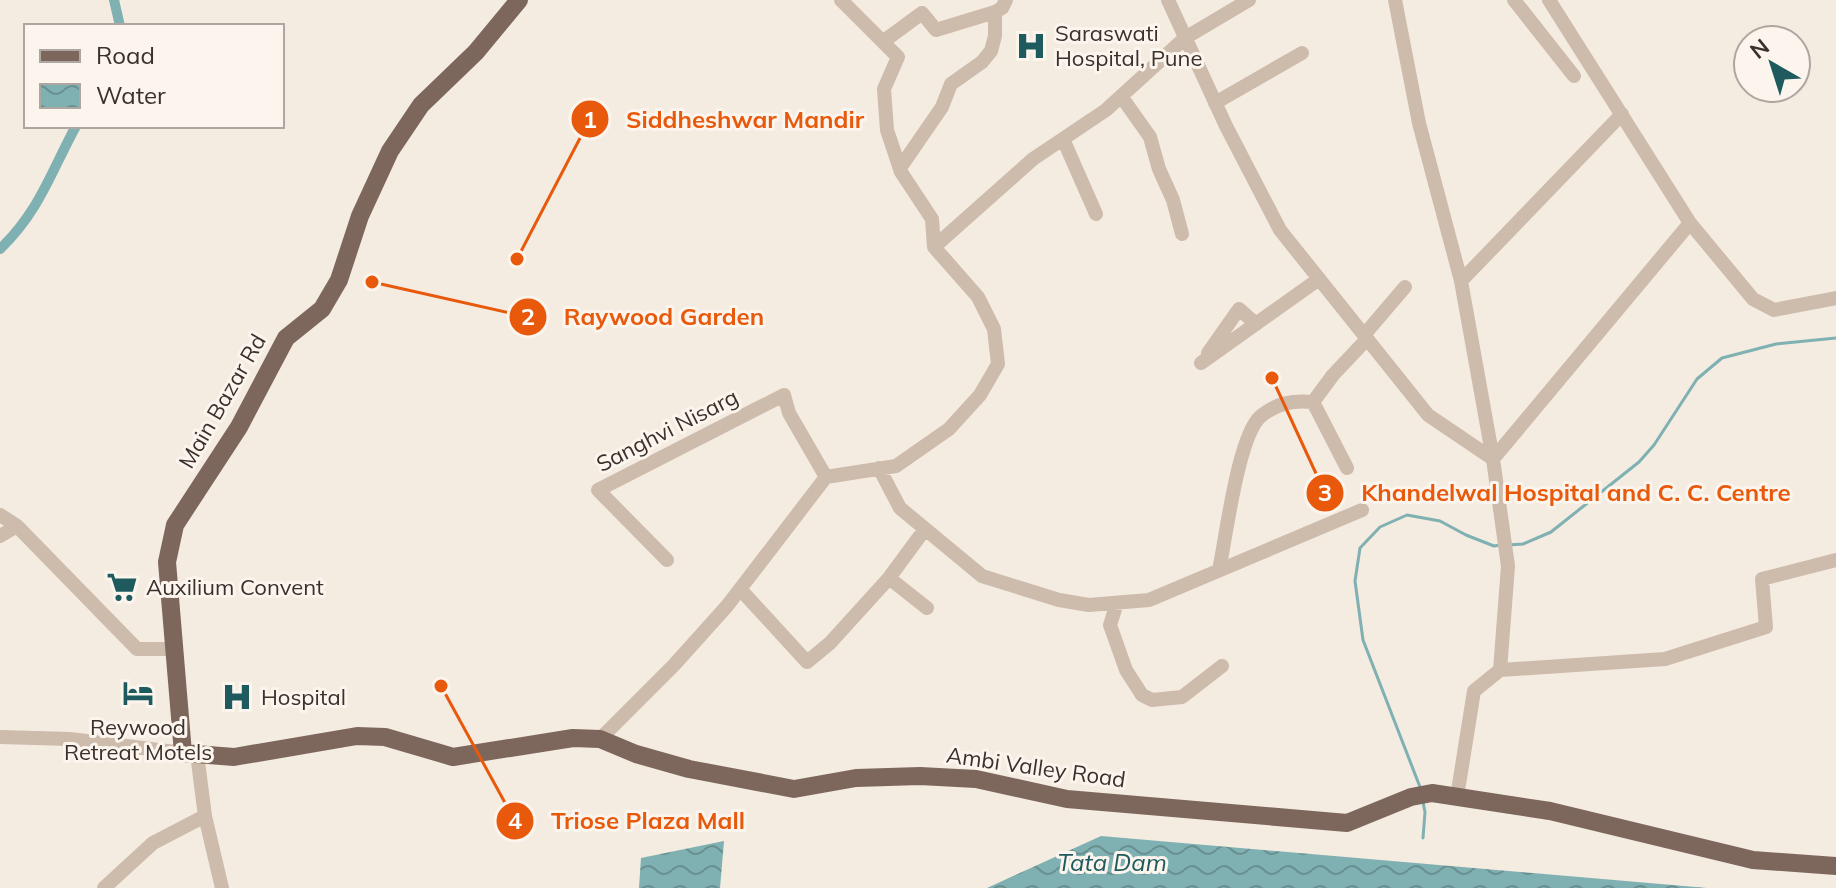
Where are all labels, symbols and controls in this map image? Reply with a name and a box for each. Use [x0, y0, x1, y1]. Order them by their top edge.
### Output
place label: Saraswati Hospital, Pune [1055, 19, 1202, 72]
legend [24, 24, 284, 128]
north arrow [1732, 24, 1812, 104]
hospital icon: Saraswati Hospital, Pune [1014, 29, 1048, 63]
text: N [1744, 32, 1775, 65]
text: Road [96, 40, 155, 70]
text: Water [96, 80, 166, 110]
callout: Siddheshwar Mandir [570, 95, 880, 143]
text: 1 [583, 104, 597, 134]
text: Siddheshwar Mandir [626, 104, 865, 134]
callout: Raywood Garden [508, 293, 780, 341]
text: 2 [521, 301, 535, 331]
text: Raywood Garden [564, 301, 764, 331]
street label: Main Bazar Rd [172, 329, 272, 473]
street label: Sanghvi Nisarg [591, 382, 743, 478]
callout: Khandelwal Hospital and C. C. Centre [1305, 469, 1806, 517]
text: 3 [1318, 477, 1332, 507]
text: Khandelwal Hospital and C. C. Centre [1361, 477, 1791, 507]
supermarket icon: Auxilium Convent [105, 570, 139, 604]
place label: Auxilium Convent [146, 573, 324, 601]
hotel icon: Reywood Retreat Motels [121, 676, 155, 710]
hospital icon: Hospital [220, 680, 254, 714]
place label: Hospital [261, 683, 346, 711]
place label: Reywood Retreat Motels [64, 713, 212, 766]
street label: Ambi Valley Road [945, 741, 1127, 793]
callout: Triose Plaza Mall [495, 797, 761, 845]
text: 4 [508, 805, 522, 835]
text: Triose Plaza Mall [551, 805, 745, 835]
water label: Tata Dam [1057, 847, 1167, 877]

